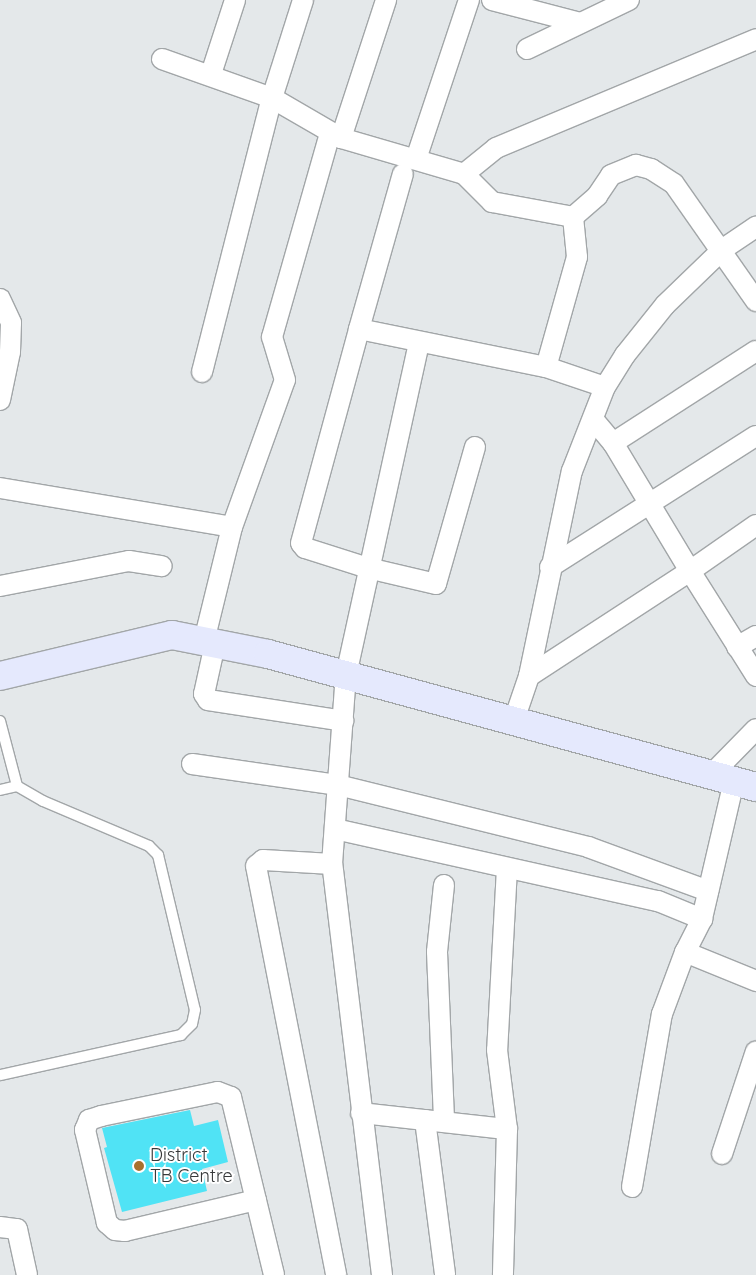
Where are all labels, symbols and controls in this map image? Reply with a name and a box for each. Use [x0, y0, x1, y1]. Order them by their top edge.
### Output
place label: District TB Centre [150, 1145, 233, 1188]
marker: District TB Centre [132, 1159, 146, 1173]

